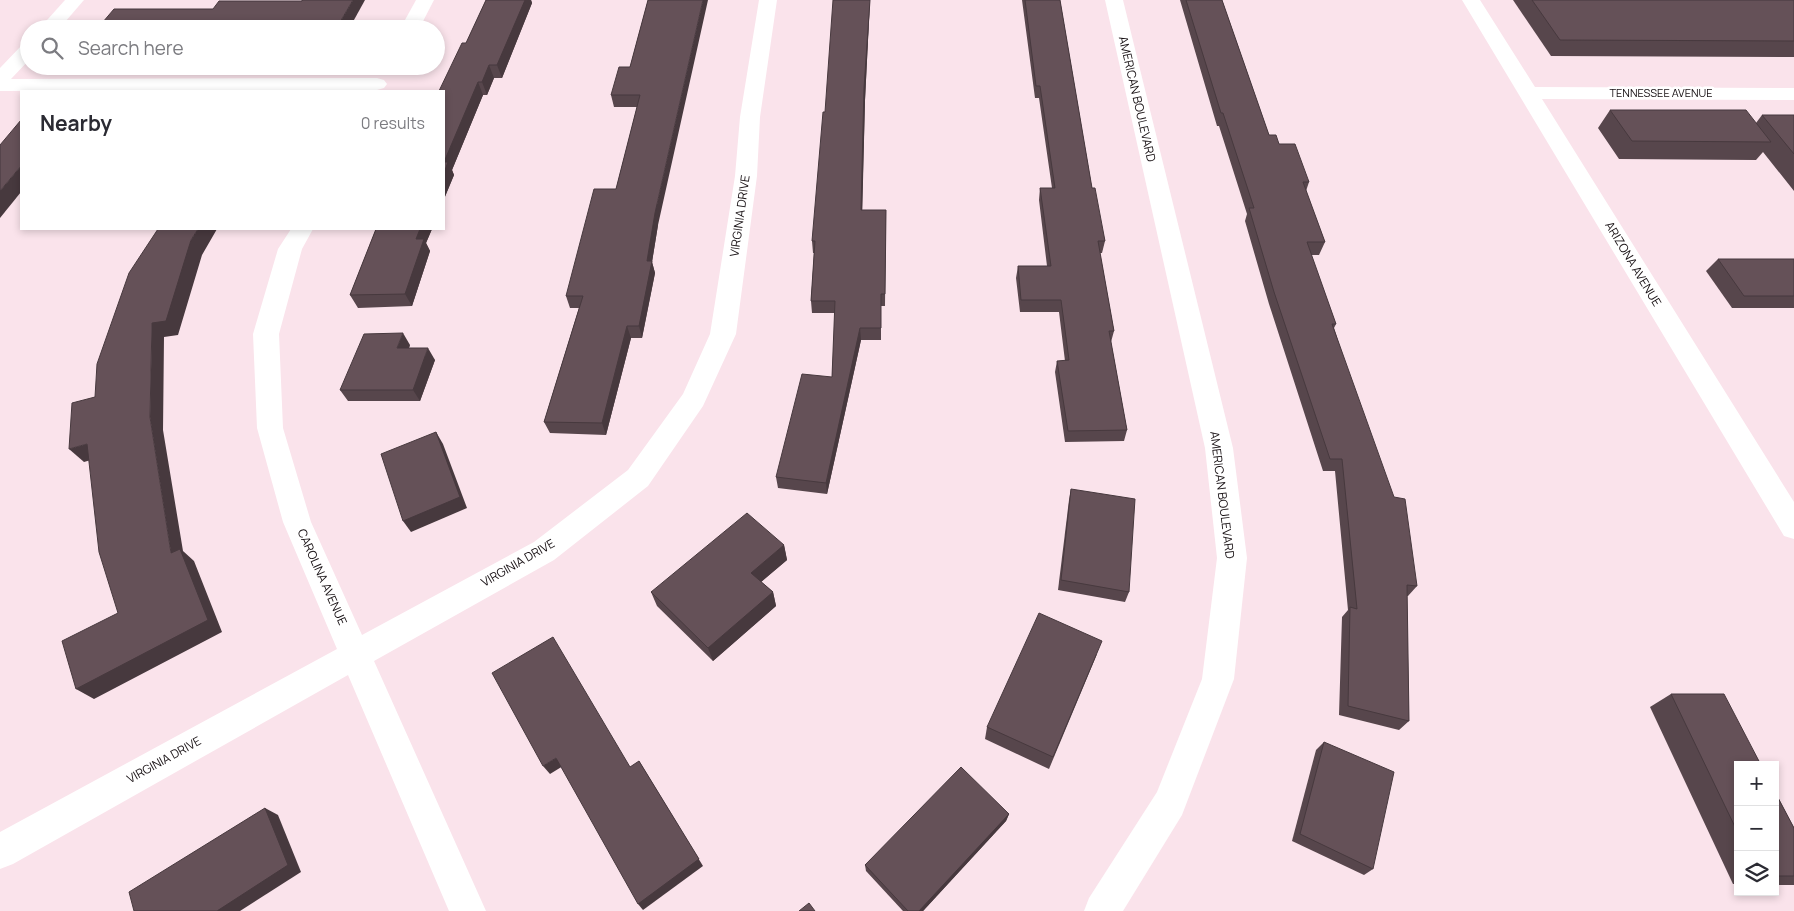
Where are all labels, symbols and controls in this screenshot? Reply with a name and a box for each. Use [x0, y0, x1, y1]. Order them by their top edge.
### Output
search box [20, 20, 445, 75]
icon: search [38, 34, 66, 62]
street label: AMERICAN BOULEVARD [1115, 34, 1160, 163]
text: Search here [78, 35, 184, 61]
street label: TENNESSEE AVENUE [1610, 85, 1712, 100]
text: Nearby [40, 109, 112, 137]
text: 0 results [361, 112, 425, 134]
street label: VIRGINIA DRIVE [725, 174, 754, 258]
street label: ARIZONA AVENUE [1601, 218, 1666, 310]
street label: AMERICAN BOULEVARD [1206, 430, 1239, 560]
street label: CAROLINA AVENUE [294, 526, 351, 628]
street label: VIRGINIA DRIVE [478, 535, 558, 591]
street label: VIRGINIA DRIVE [124, 732, 204, 787]
map controls [1734, 761, 1779, 896]
button: + [1734, 761, 1779, 806]
button: − [1734, 806, 1779, 851]
button: layers [1734, 851, 1779, 896]

